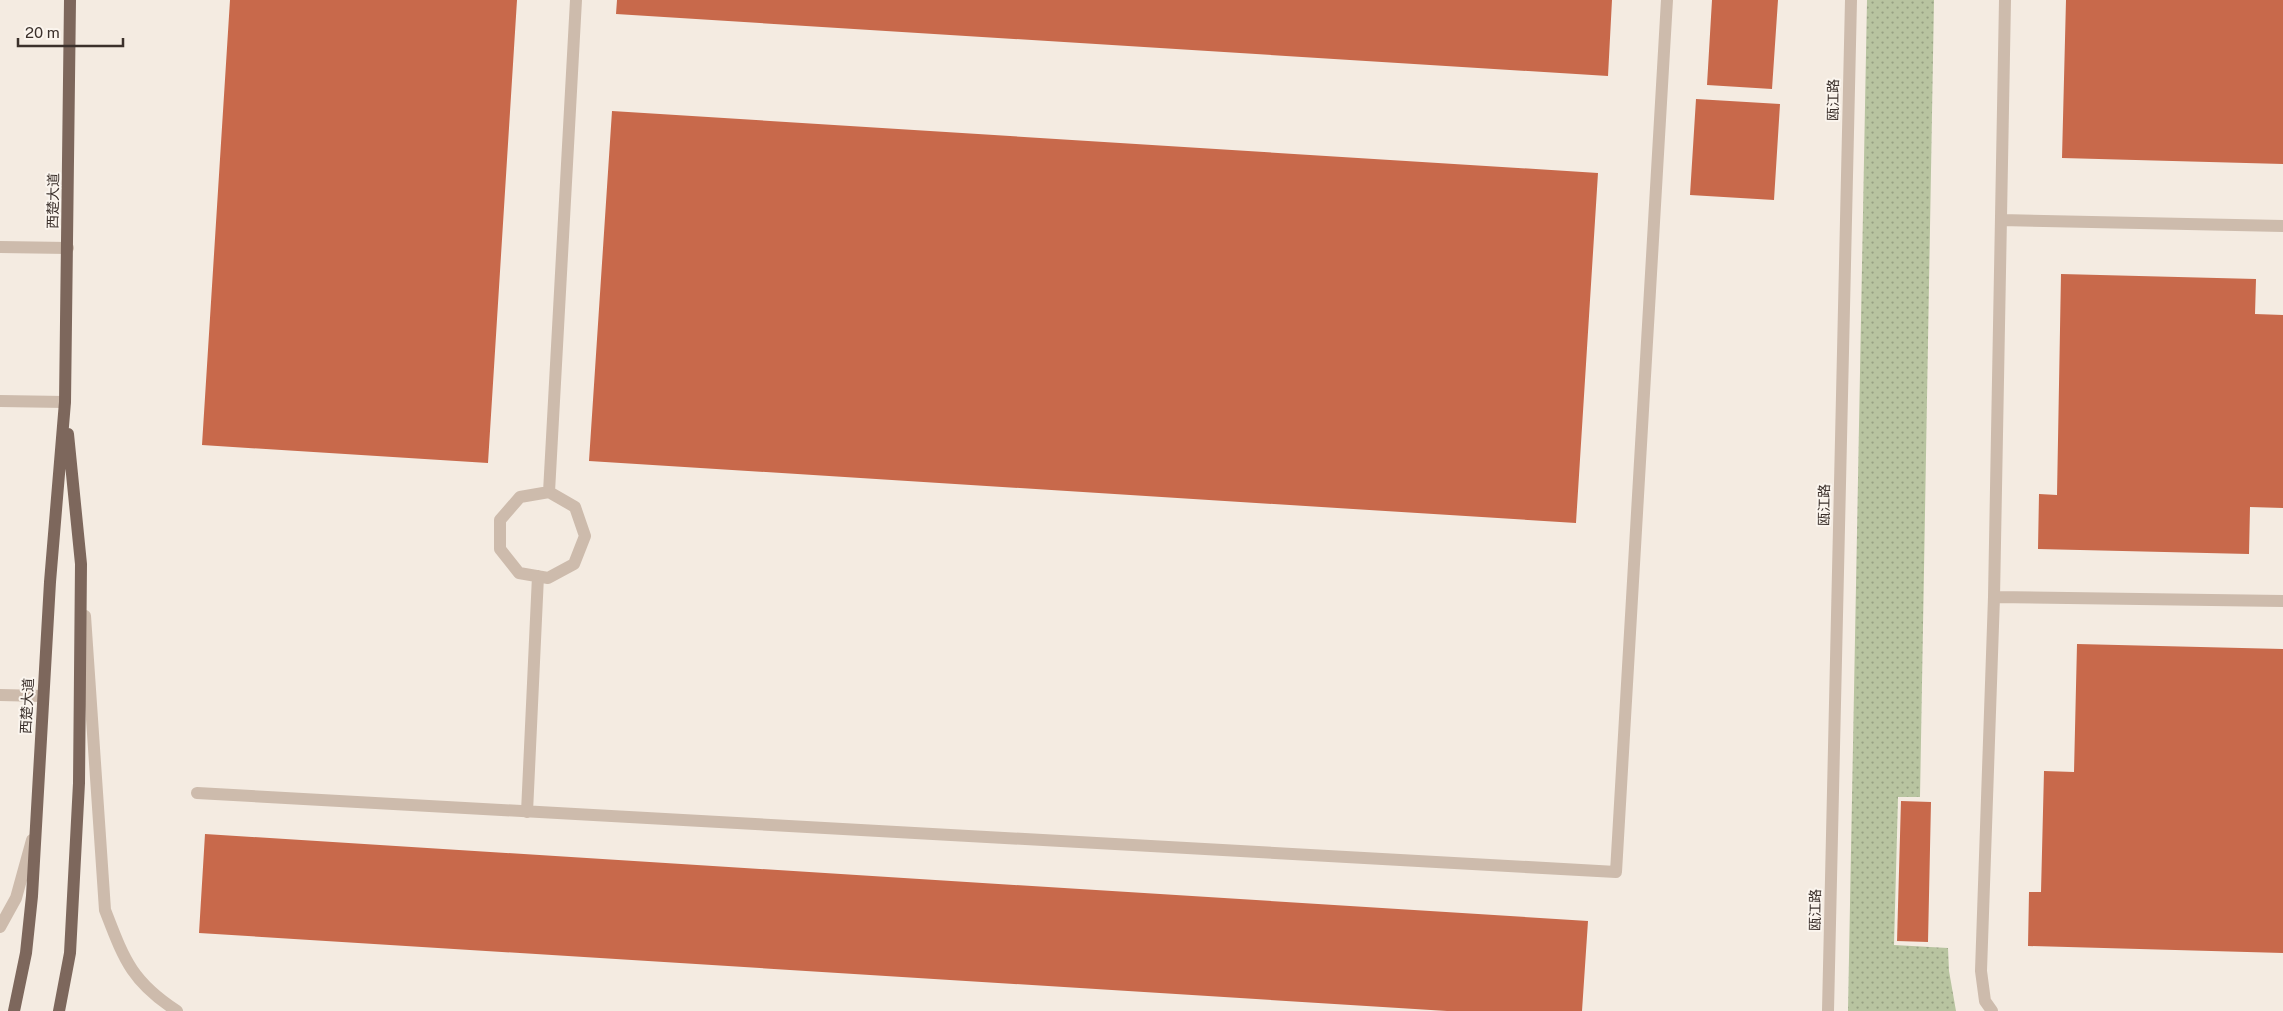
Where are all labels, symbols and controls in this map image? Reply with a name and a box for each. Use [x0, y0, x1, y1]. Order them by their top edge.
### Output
scale bar [18, 15, 122, 47]
text: 20 m [25, 24, 60, 41]
street label: 瓯江路 [1825, 79, 1841, 121]
street label: 西楚大道 [45, 173, 61, 229]
street label: 瓯江路 [1816, 484, 1832, 526]
street label: 西楚大道 [18, 678, 36, 734]
street label: 瓯江路 [1807, 889, 1823, 931]

